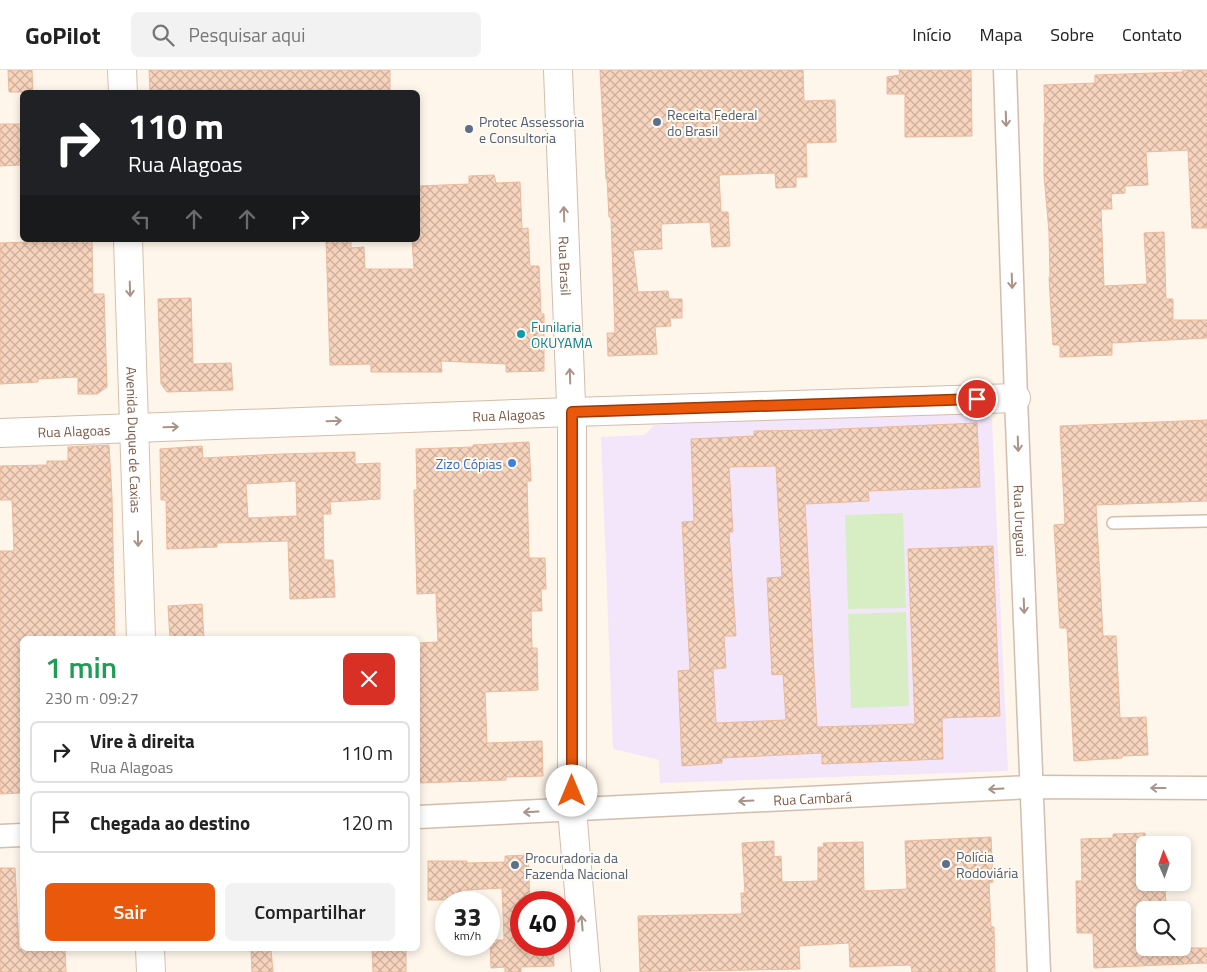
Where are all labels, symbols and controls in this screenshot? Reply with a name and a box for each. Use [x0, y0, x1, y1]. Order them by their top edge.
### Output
search box [131, 12, 481, 57]
text: GoPilot [25, 17, 101, 53]
text: Pesquisar aqui [189, 20, 305, 49]
icon: search [149, 21, 177, 49]
text: Início [912, 21, 952, 48]
text: Mapa [980, 21, 1022, 48]
text: Sobre [1050, 21, 1094, 48]
text: Contato [1122, 21, 1182, 48]
text: 110 m [128, 99, 224, 153]
place label: Receita Federal do Brasil [667, 104, 757, 141]
icon: right [45, 110, 110, 175]
one-way arrow [1002, 110, 1011, 126]
place label: Protec Assessoria e Consultoria [479, 111, 584, 148]
marker: Receita Federal do Brasil [651, 116, 663, 128]
marker: Protec Assessoria e Consultoria [463, 123, 475, 135]
text: Rua Alagoas [128, 147, 242, 181]
icon: left [127, 205, 155, 233]
icon: ahead [180, 205, 208, 233]
icon: ahead [233, 205, 261, 233]
icon: right [286, 205, 314, 233]
one-way arrow [559, 206, 568, 222]
street label: Rua Brasil [554, 236, 577, 296]
one-way arrow [1007, 272, 1017, 289]
one-way arrow [125, 280, 135, 296]
place label: Funilaria OKUYAMA [531, 316, 593, 353]
marker: Funilaria OKUYAMA [515, 328, 527, 340]
street label: Avenida Duque de Caxias [122, 366, 147, 513]
one-way arrow [566, 369, 575, 385]
pin [956, 378, 998, 420]
icon: arrive [963, 385, 991, 413]
street label: Rua Alagoas [472, 402, 545, 426]
one-way arrow [325, 416, 341, 425]
street label: Rua Alagoas [37, 418, 111, 442]
one-way arrow [163, 422, 179, 431]
one-way arrow [1013, 435, 1022, 451]
place label: Zizo Cópias [436, 453, 502, 474]
marker: Zizo Cópias [506, 457, 518, 469]
street label: Rua Uruguai [1009, 484, 1033, 557]
one-way arrow [133, 530, 143, 546]
one-way arrow [1020, 598, 1029, 614]
text: 1 min [45, 644, 117, 690]
button: close [343, 653, 395, 705]
text: 230 m · 09:27 [45, 686, 139, 710]
text: Vire à direita [90, 726, 195, 755]
icon: right [47, 738, 75, 766]
text: 110 m [341, 738, 393, 767]
text: Rua Alagoas [90, 755, 173, 779]
position arrow [545, 764, 597, 816]
one-way arrow [1151, 783, 1167, 793]
one-way arrow [988, 784, 1004, 794]
street label: Rua Cambará [773, 785, 852, 810]
one-way arrow [738, 797, 754, 806]
one-way arrow [524, 807, 540, 816]
icon: arrive [47, 808, 75, 836]
text: Chegada ao destino [90, 808, 250, 837]
text: 120 m [341, 808, 393, 837]
north arrow [1136, 836, 1191, 891]
map controls [1136, 836, 1191, 956]
place label: Polícia Rodoviária [956, 846, 1018, 883]
place label: Procuradoria da Fazenda Nacional [525, 847, 628, 884]
marker: Polícia Rodoviária [940, 858, 952, 870]
marker: Procuradoria da Fazenda Nacional [509, 859, 521, 871]
button: Sair [45, 883, 215, 941]
button: Compartilhar [225, 883, 395, 941]
speed limit sign: 40 [510, 891, 575, 956]
text: 33 [453, 898, 482, 936]
button: search [1136, 901, 1191, 956]
one-way arrow [577, 916, 587, 932]
text: km/h [454, 926, 481, 945]

